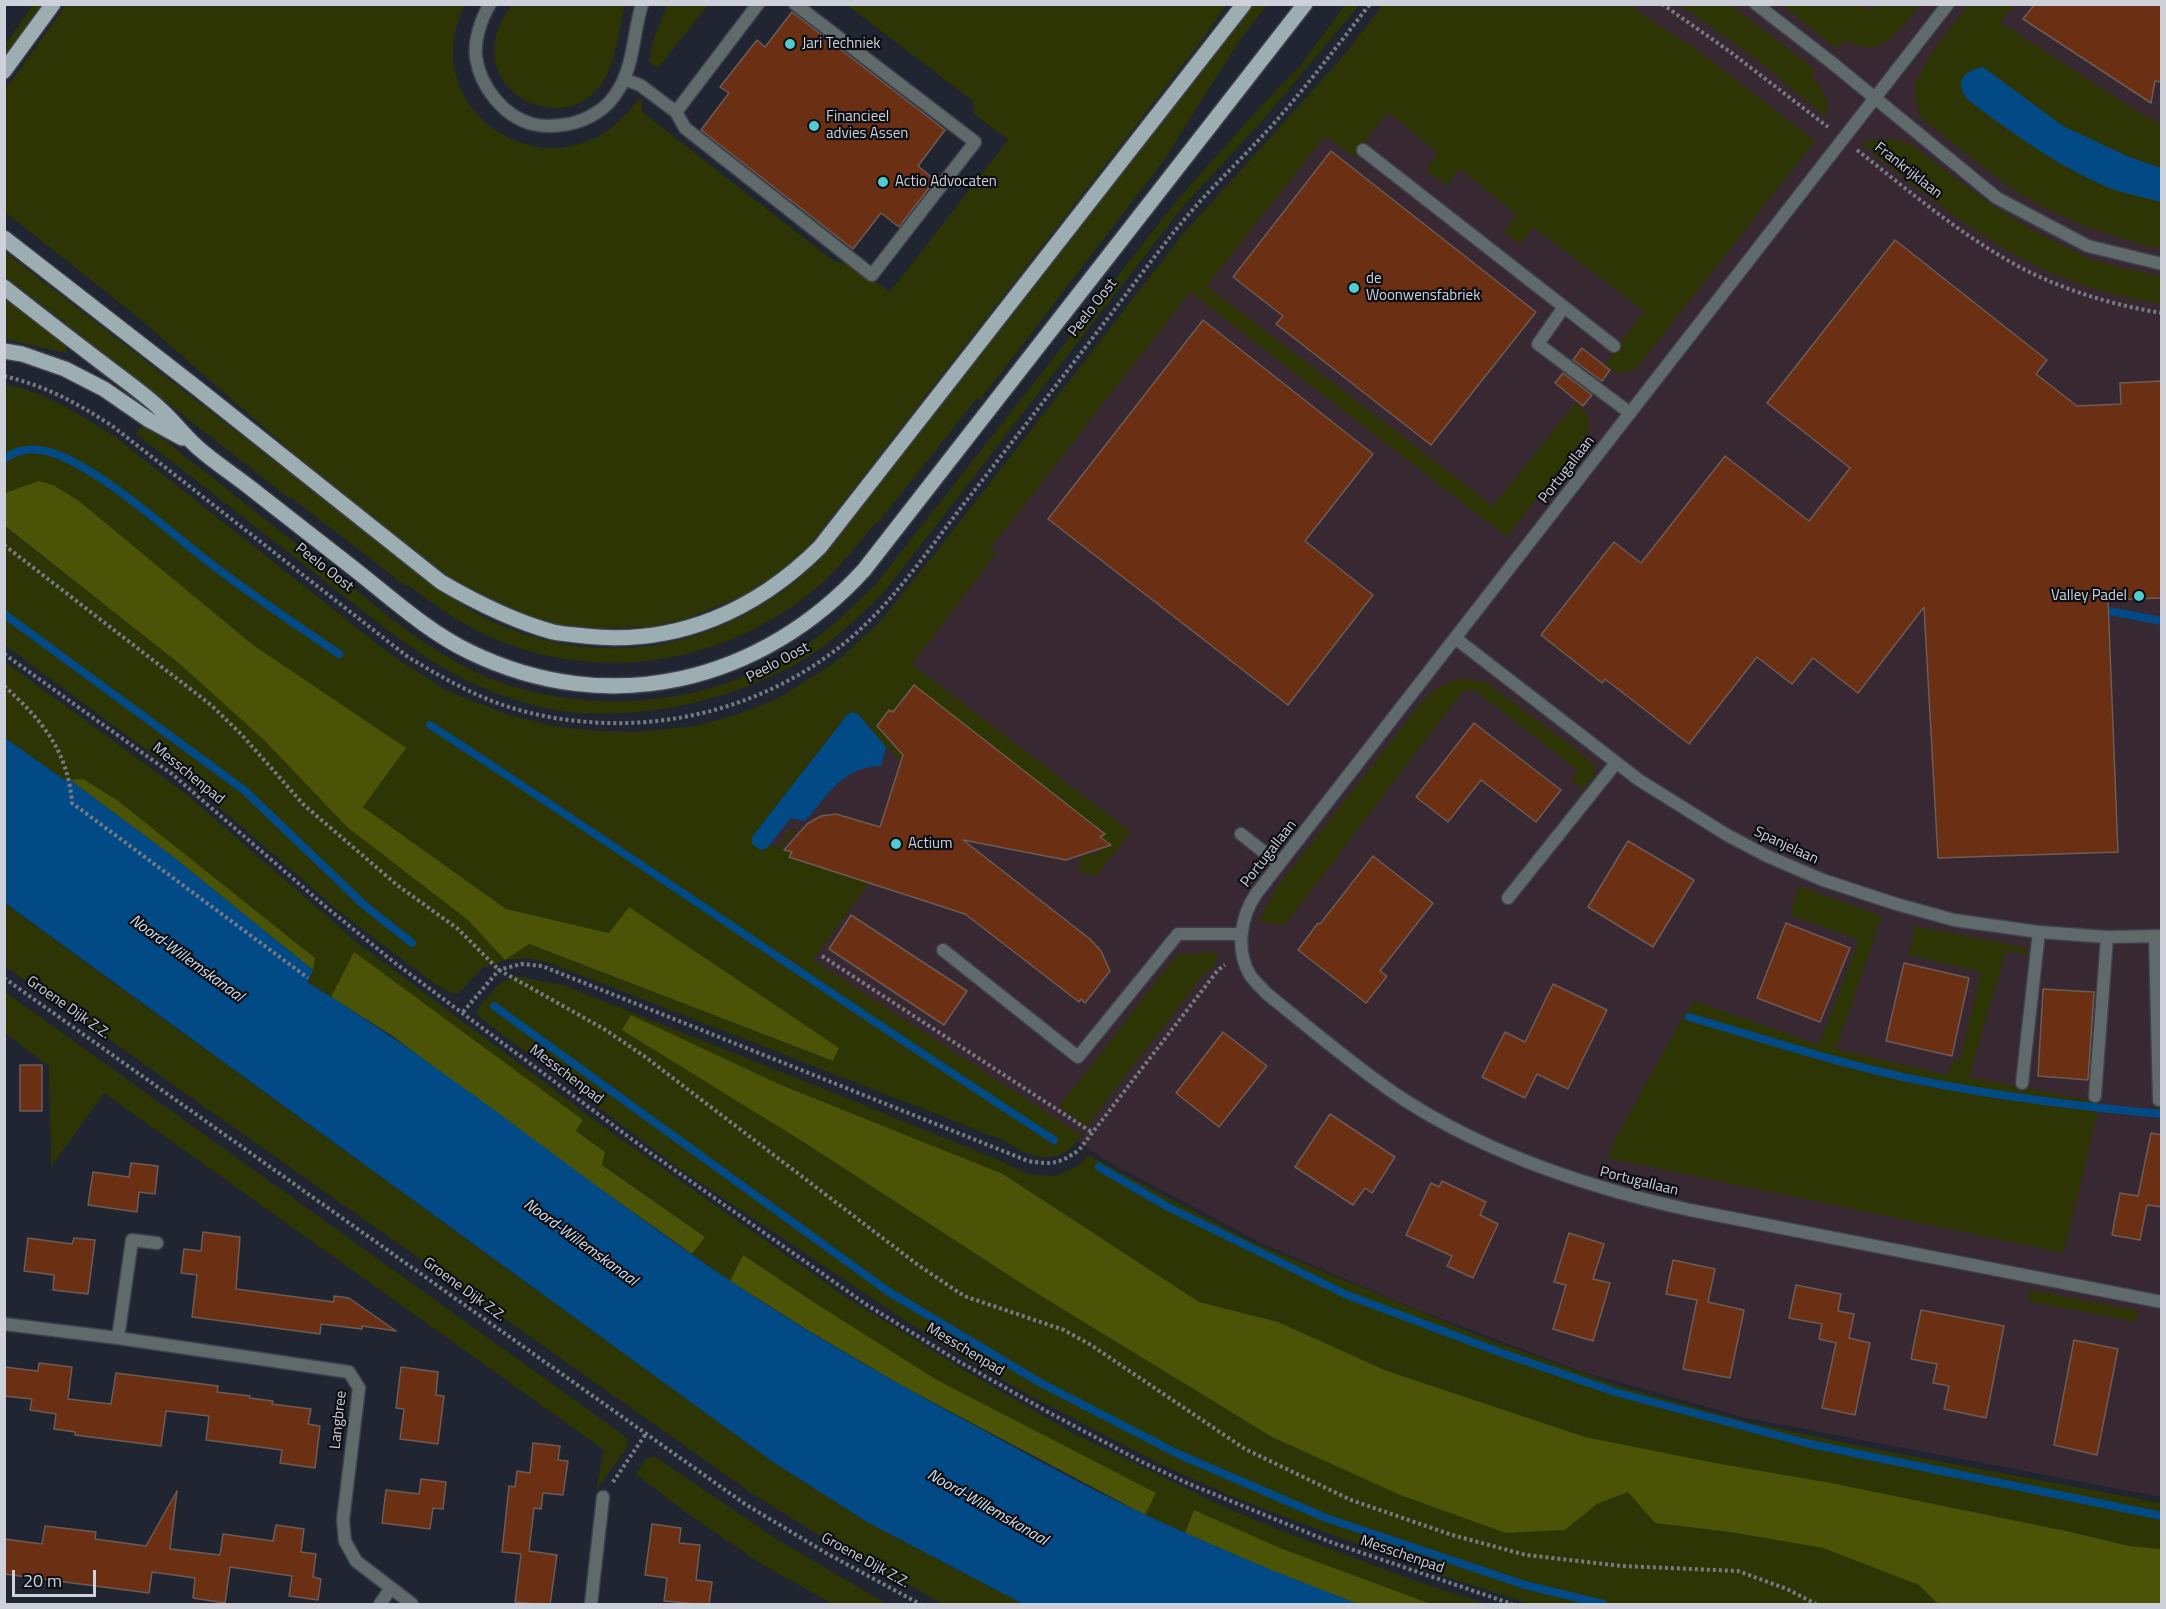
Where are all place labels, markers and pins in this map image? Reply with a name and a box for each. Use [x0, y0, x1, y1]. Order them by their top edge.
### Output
place label: Jari Techniek [802, 35, 880, 53]
marker: Jari Techniek [783, 37, 797, 51]
place label: Financieel advies Assen [826, 108, 908, 143]
marker: Financieel advies Assen [807, 119, 821, 133]
place label: Actio Advocaten [895, 173, 997, 191]
marker: Actio Advocaten [876, 175, 890, 189]
place label: de Woonwensfabriek [1366, 270, 1480, 305]
marker: de Woonwensfabriek [1347, 281, 1361, 295]
place label: Valley Padel [2051, 587, 2127, 605]
marker: Valley Padel [2132, 589, 2146, 603]
place label: Actium [908, 835, 952, 853]
marker: Actium [889, 837, 903, 851]

